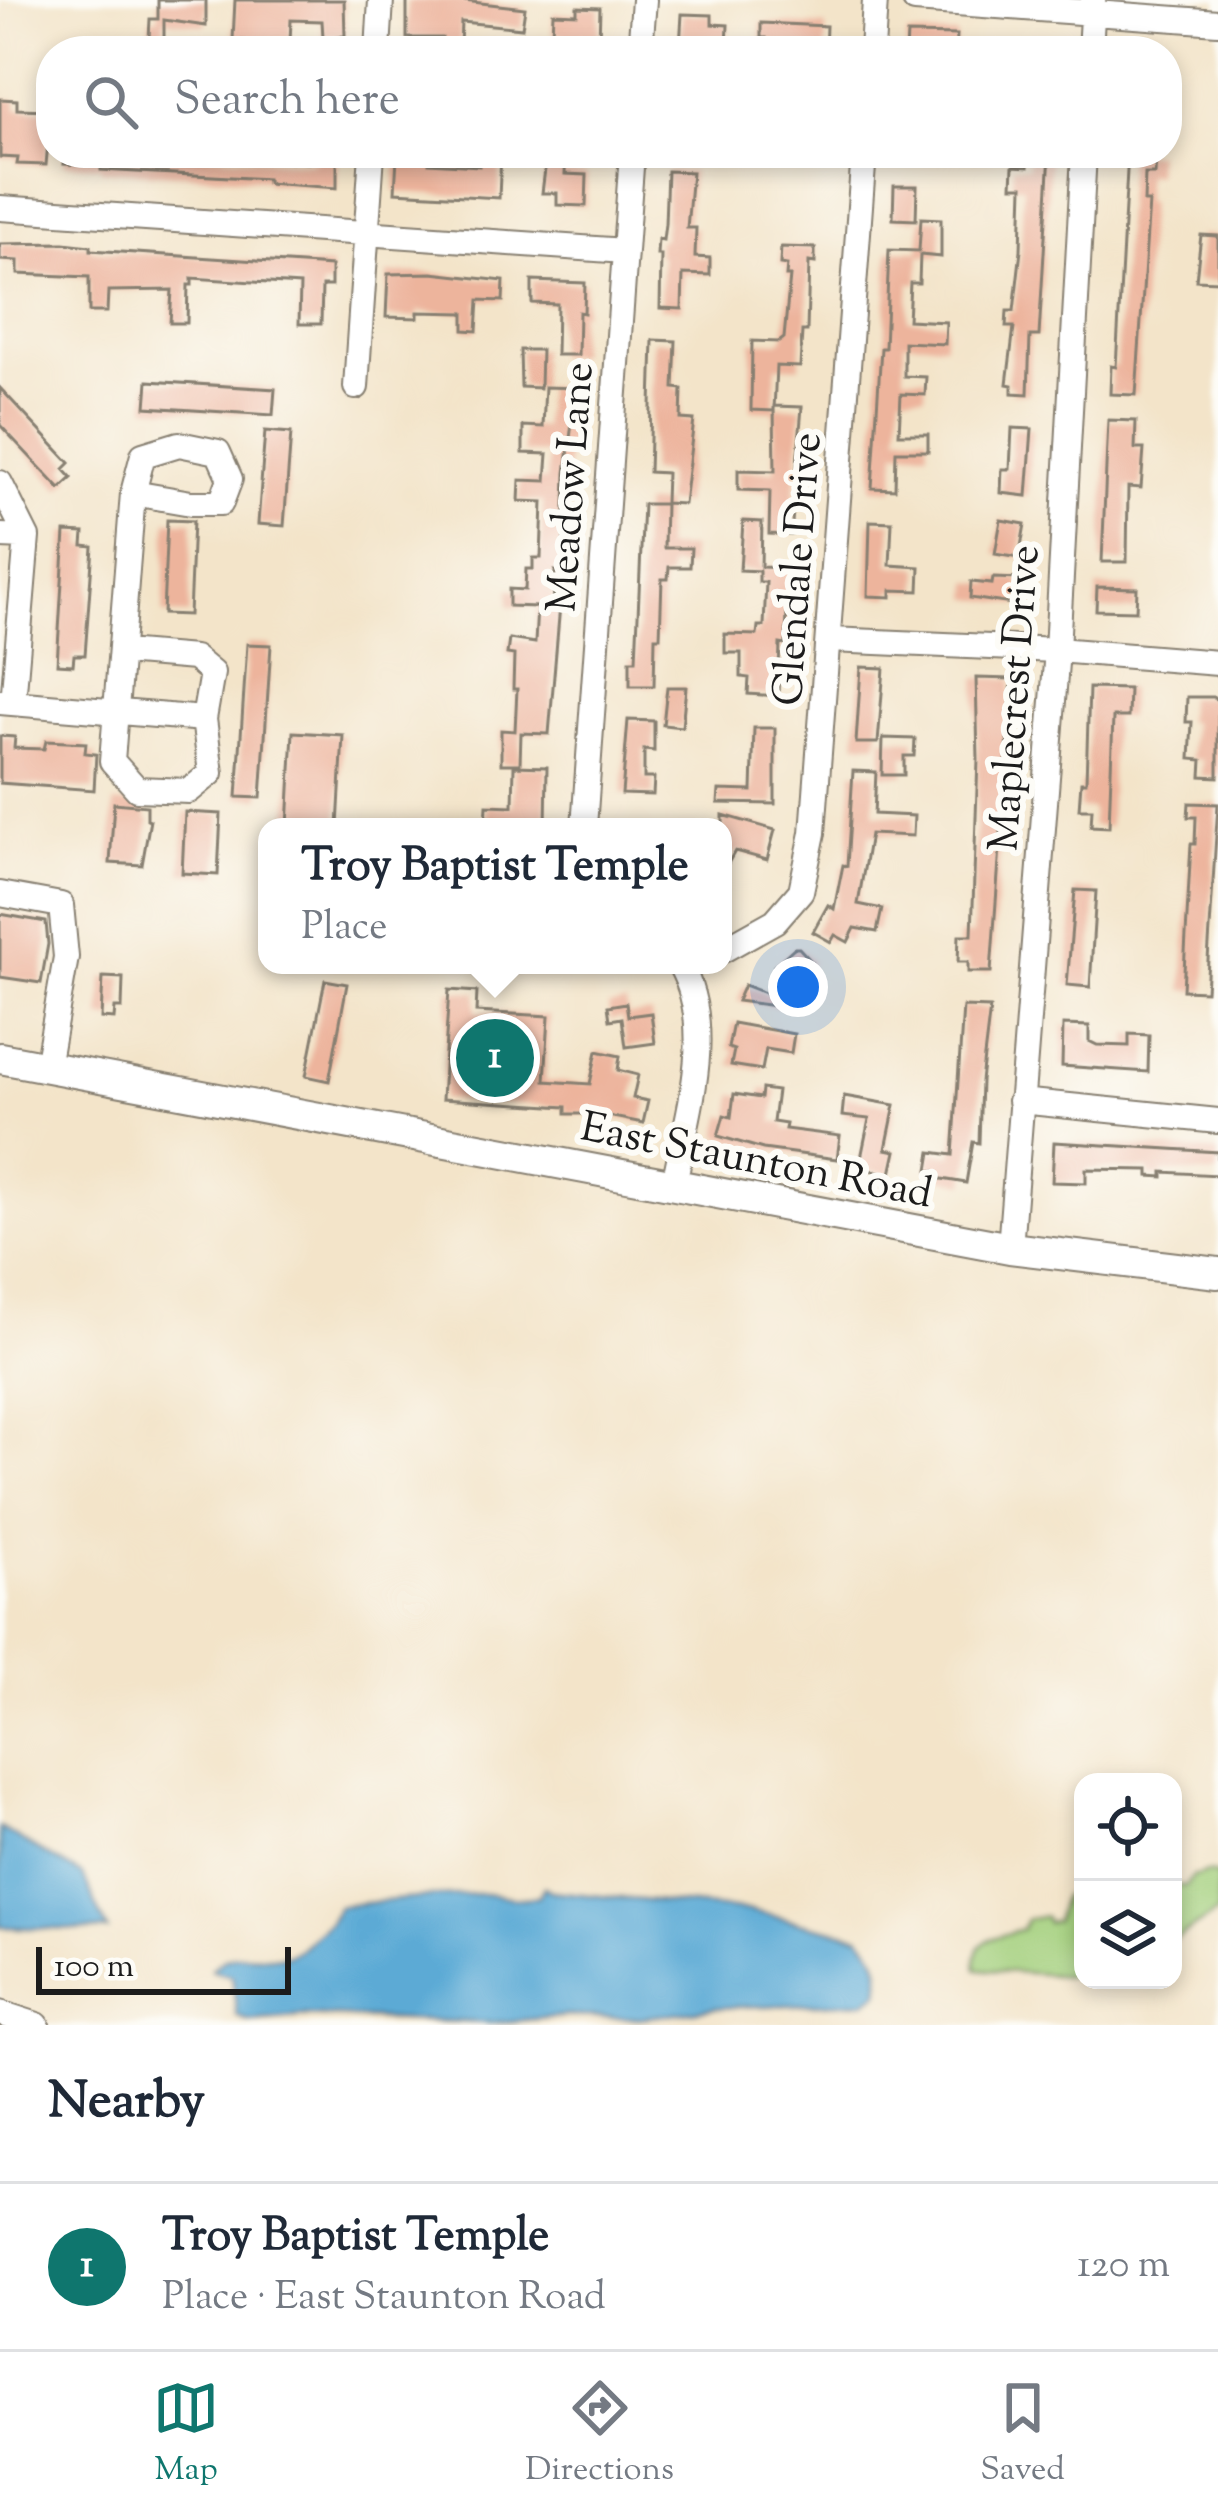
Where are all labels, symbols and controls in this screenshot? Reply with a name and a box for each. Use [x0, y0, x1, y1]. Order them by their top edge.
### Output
search box [36, 36, 1182, 168]
icon: search [78, 69, 144, 135]
text: Search here [174, 70, 400, 135]
street label: Meadow Lane [534, 360, 612, 614]
street label: Glendale Drive [761, 431, 839, 708]
street label: Maplecrest Drive [976, 543, 1058, 853]
popup [258, 818, 732, 974]
text: Troy Baptist Temple [301, 836, 689, 901]
text: Place [301, 901, 387, 957]
your location [768, 957, 828, 1017]
pin: 1 [456, 1013, 534, 1103]
street label: East Staunton Road [575, 1099, 937, 1226]
map controls [1074, 1773, 1182, 1989]
button: locate [1074, 1773, 1182, 1881]
button: layers [1074, 1881, 1182, 1989]
scale bar [36, 1941, 291, 1994]
text: 100 m [54, 1944, 134, 1992]
text: Nearby [48, 2067, 205, 2140]
text: Troy Baptist Temple [162, 2206, 549, 2271]
text: 1 [80, 2239, 94, 2295]
text: 120 m [1077, 2239, 1170, 2295]
text: Place · East Staunton Road [162, 2271, 606, 2327]
tab: Map [153, 2375, 219, 2495]
tab: Directions [525, 2375, 674, 2495]
tab: Saved [980, 2375, 1065, 2495]

